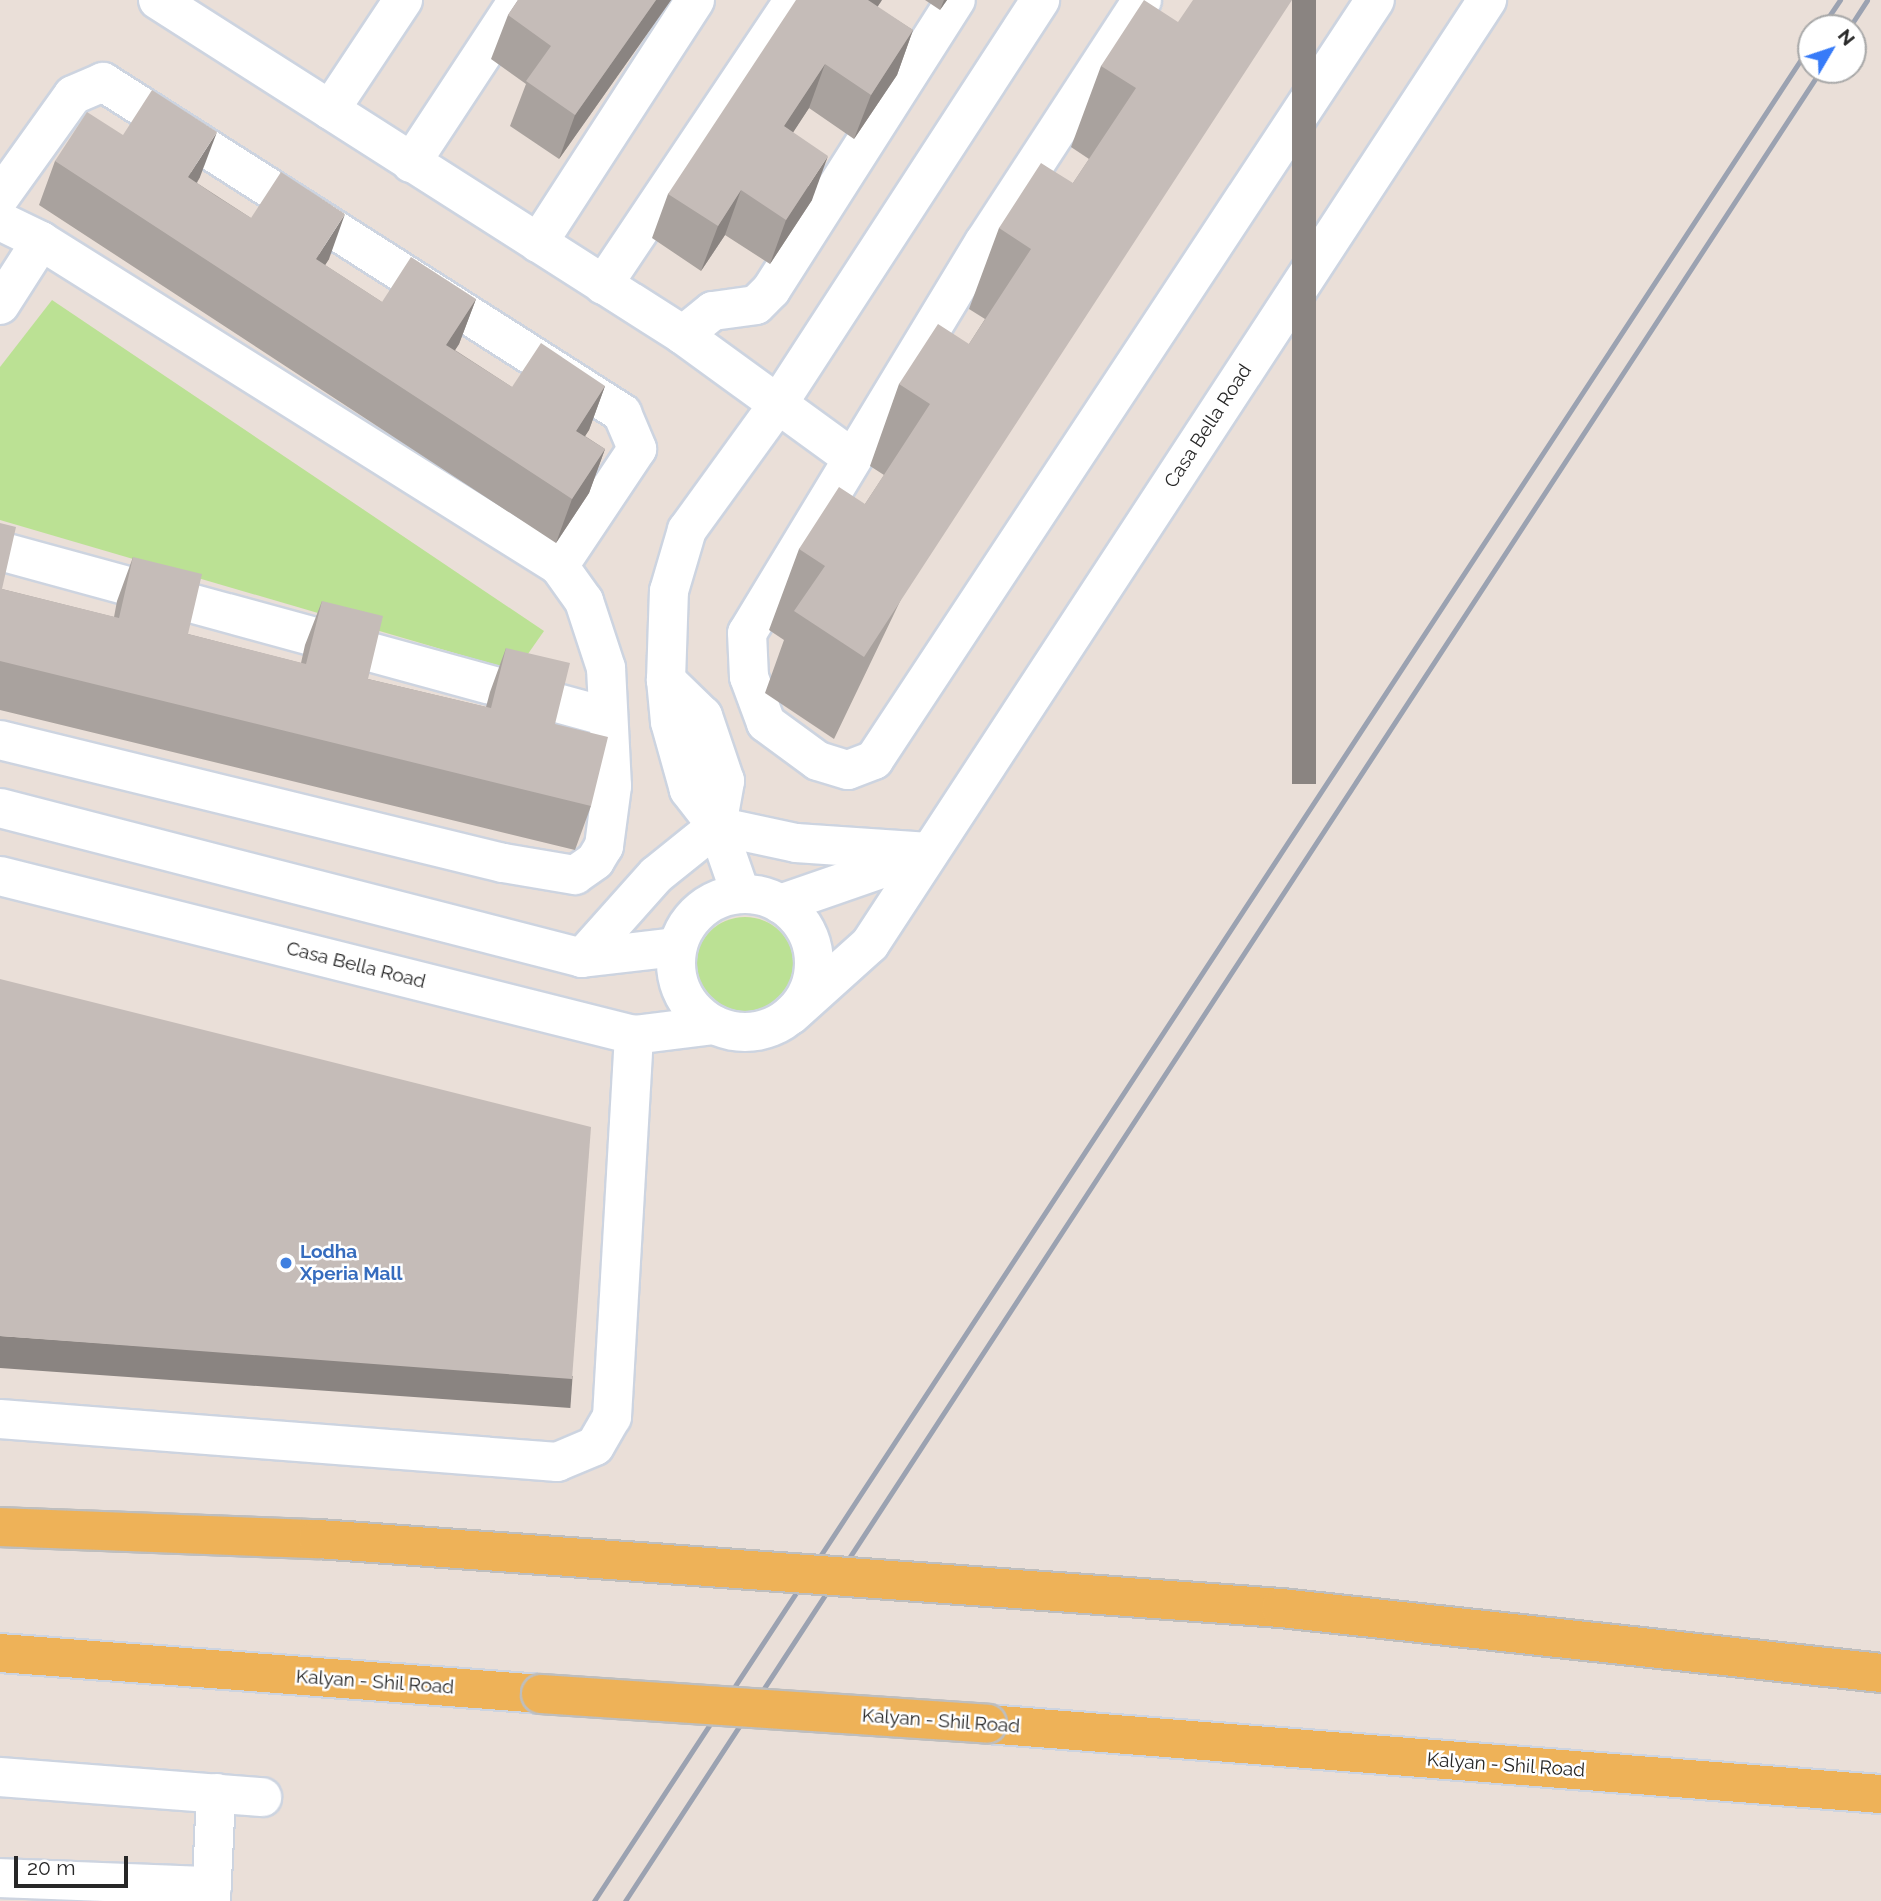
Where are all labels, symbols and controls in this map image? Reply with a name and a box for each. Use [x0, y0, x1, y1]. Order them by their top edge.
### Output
north arrow [1797, 14, 1867, 84]
text: N [1834, 24, 1860, 50]
street label: Casa Bella Road [1160, 360, 1256, 492]
street label: Casa Bella Road [284, 937, 428, 993]
place label: Lodha Xperia Mall [300, 1241, 402, 1285]
marker: Lodha Xperia Mall [278, 1255, 294, 1271]
street label: Kalyan - Shil Road [295, 1665, 455, 1699]
street label: Kalyan - Shil Road [861, 1704, 1021, 1738]
street label: Kalyan - Shil Road [1426, 1748, 1586, 1782]
scale bar [18, 1842, 131, 1886]
text: 20 m [27, 1855, 75, 1880]

